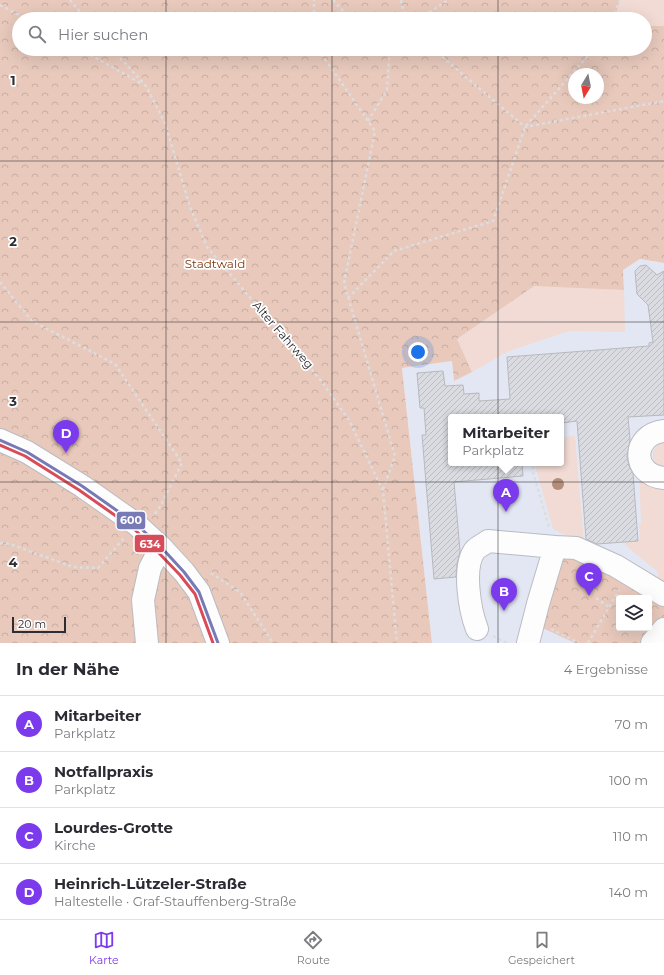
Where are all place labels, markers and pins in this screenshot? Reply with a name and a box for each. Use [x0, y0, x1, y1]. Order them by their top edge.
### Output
pin: D [53, 420, 79, 453]
pin: A [493, 479, 519, 512]
pin: C [576, 563, 602, 596]
pin: B [491, 578, 517, 611]

